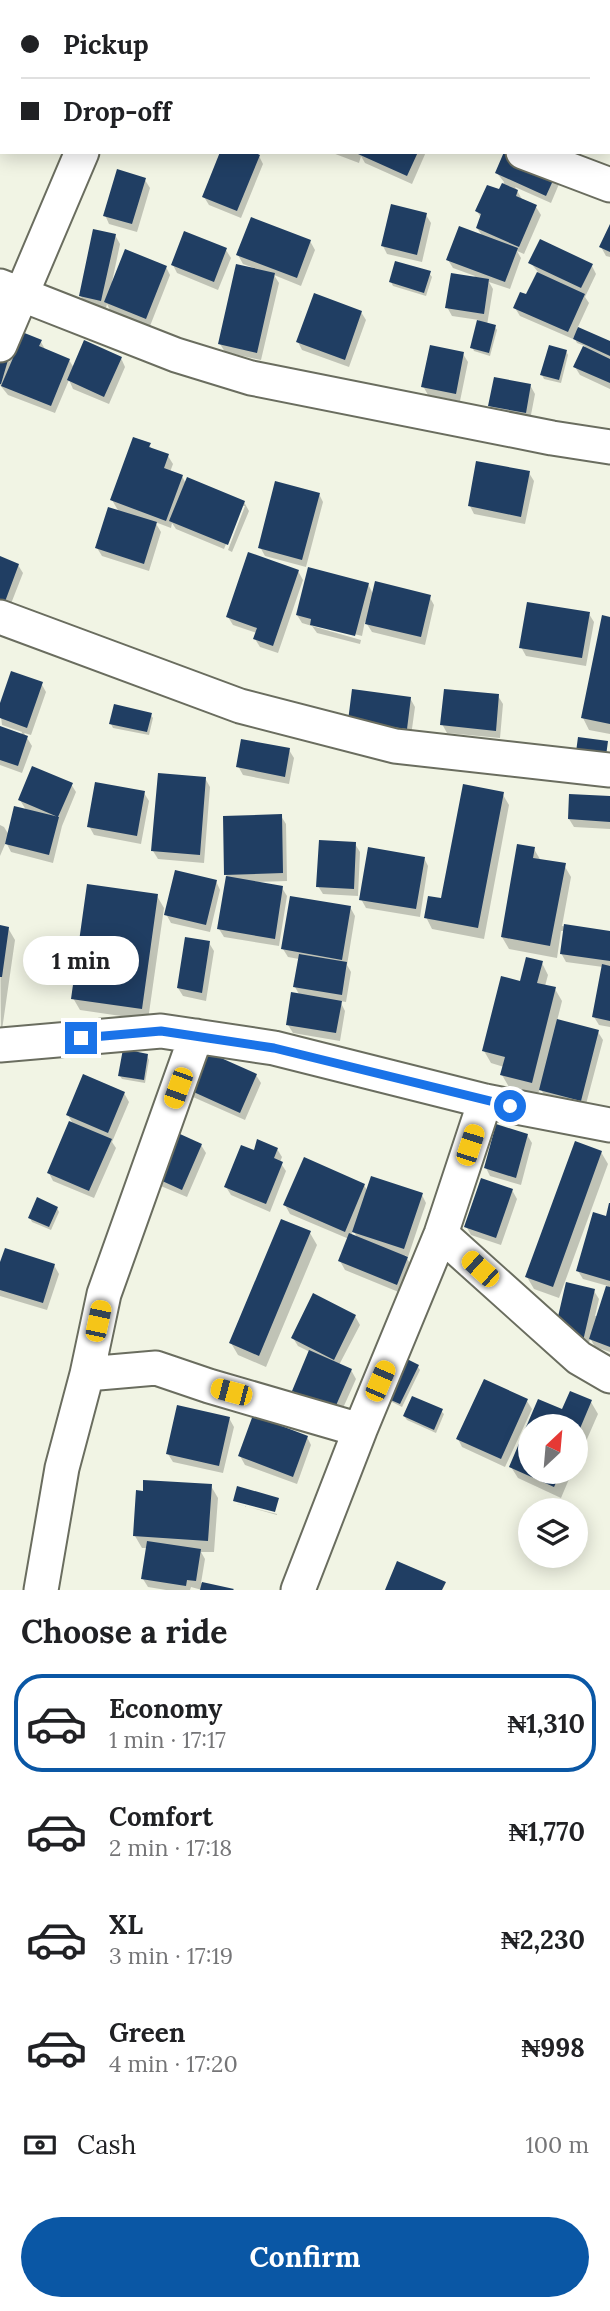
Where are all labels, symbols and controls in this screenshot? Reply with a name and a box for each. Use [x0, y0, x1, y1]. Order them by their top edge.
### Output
text: Pickup [63, 28, 149, 61]
text: Drop-off [63, 95, 171, 128]
callout: 1 min [23, 936, 139, 986]
text: 1 min [52, 946, 110, 975]
route end [65, 1022, 97, 1054]
car [161, 1065, 196, 1111]
route start [494, 1090, 526, 1122]
car [454, 1122, 487, 1168]
car [458, 1247, 503, 1291]
car [84, 1298, 113, 1344]
car [363, 1358, 398, 1404]
car [208, 1376, 255, 1408]
north arrow [518, 1414, 588, 1484]
map controls [518, 1414, 588, 1568]
button: layers [518, 1498, 588, 1568]
text: Choose a ride [21, 1611, 228, 1652]
icon: car [25, 1692, 88, 1755]
text: Economy [109, 1692, 222, 1725]
text: ₦1,310 [508, 1707, 585, 1740]
text: 1 min · 17:17 [109, 1725, 226, 1754]
icon: car [25, 1800, 88, 1863]
text: Comfort [109, 1800, 213, 1833]
text: ₦1,770 [509, 1815, 585, 1848]
text: 2 min · 17:18 [109, 1833, 232, 1862]
icon: car [25, 1908, 88, 1971]
text: XL [109, 1908, 143, 1941]
text: ₦2,230 [501, 1923, 585, 1956]
text: 3 min · 17:19 [109, 1941, 233, 1970]
icon: car [25, 2016, 88, 2079]
text: Green [109, 2016, 185, 2049]
text: ₦998 [521, 2031, 585, 2064]
text: 4 min · 17:20 [109, 2049, 238, 2078]
icon: cash [21, 2126, 59, 2164]
text: Cash [77, 2128, 136, 2161]
text: 100 m [525, 2130, 589, 2159]
button: Confirm [21, 2217, 589, 2297]

